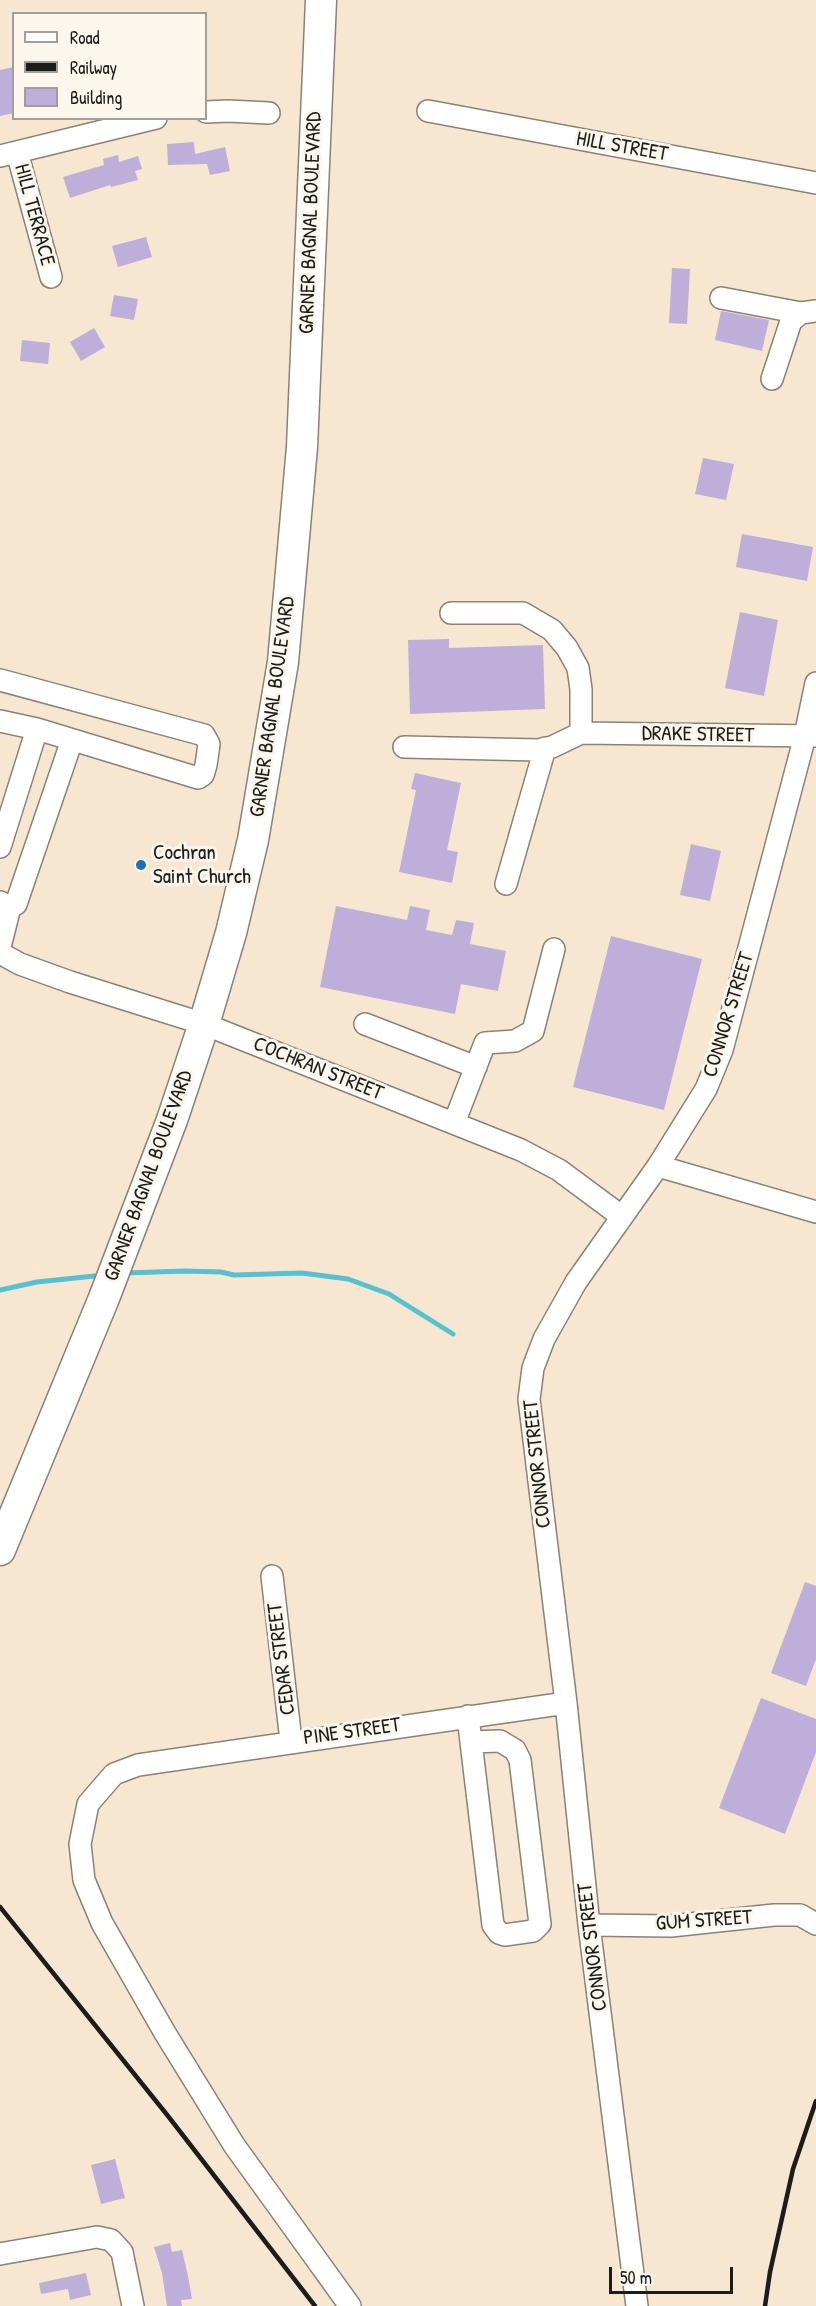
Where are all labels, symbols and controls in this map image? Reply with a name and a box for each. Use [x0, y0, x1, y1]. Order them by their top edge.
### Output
legend [12, 12, 207, 120]
text: Road [70, 25, 100, 50]
text: Railway [70, 55, 117, 80]
text: Building [70, 85, 122, 110]
street label: GARNER BAGNAL BOULEVARD [295, 112, 327, 334]
street label: HILL STREET [574, 127, 670, 167]
street label: HILL TERRACE [8, 161, 60, 269]
street label: GARNER BAGNAL BOULEVARD [245, 595, 301, 819]
street label: DRAKE STREET [642, 721, 754, 749]
place label: Cochran Saint Church [153, 840, 251, 890]
marker: Cochran Saint Church [134, 858, 148, 872]
street label: CONNOR STREET [698, 950, 760, 1080]
street label: COCHRAN STREET [249, 1032, 387, 1106]
street label: GARNER BAGNAL BOULEVARD [99, 1067, 199, 1285]
street label: CONNOR STREET [519, 1399, 557, 1529]
street label: CEDAR STREET [263, 1601, 301, 1717]
street label: PINE STREET [302, 1713, 402, 1751]
street label: CONNOR STREET [573, 1881, 613, 2013]
street label: GUM STREET [655, 1905, 753, 1937]
scale bar [612, 2255, 736, 2293]
text: 50 m [620, 2265, 652, 2290]

